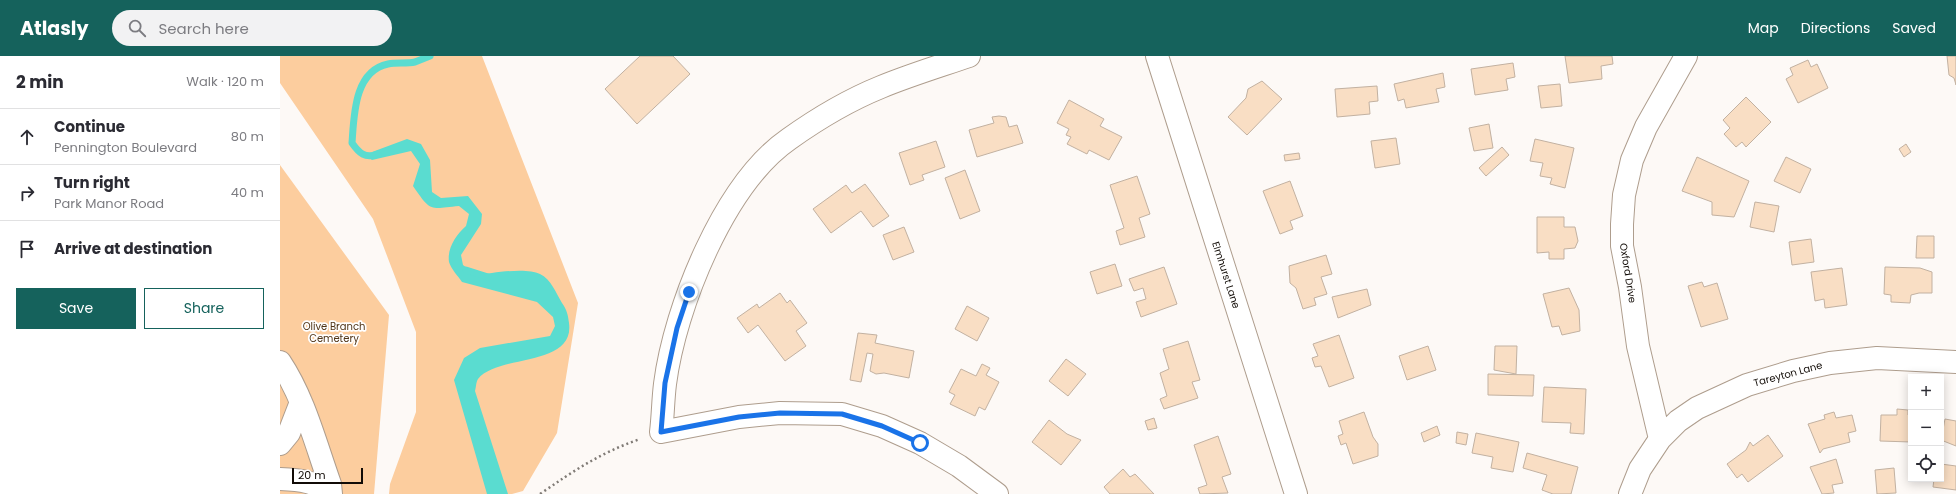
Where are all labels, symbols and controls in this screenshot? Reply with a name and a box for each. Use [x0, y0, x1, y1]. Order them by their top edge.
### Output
search box [112, 10, 392, 46]
text: Atlasly [20, 15, 88, 42]
icon: search [126, 17, 148, 39]
text: Search here [158, 18, 249, 39]
text: Map [1748, 18, 1779, 38]
text: Directions [1801, 18, 1870, 38]
text: Saved [1892, 18, 1936, 38]
text: 2 min [16, 70, 64, 94]
text: Walk · 120 m [186, 72, 264, 91]
text: Continue [54, 116, 125, 137]
icon: ahead [16, 126, 38, 148]
text: 80 m [231, 127, 264, 146]
text: Pennington Boulevard [54, 138, 197, 157]
text: Turn right [54, 172, 130, 193]
icon: right [16, 182, 38, 204]
text: 40 m [231, 183, 264, 202]
text: Park Manor Road [54, 194, 164, 213]
icon: arrive [16, 238, 38, 260]
text: Arrive at destination [54, 238, 212, 259]
street label: Elmhurst Lane [1208, 240, 1244, 310]
street label: Oxford Drive [1616, 242, 1640, 304]
route end [680, 283, 698, 301]
button: Save [16, 288, 136, 329]
button: Share [144, 288, 264, 329]
park label: Olive Branch Cemetery [303, 319, 365, 346]
street label: Tareyton Lane [1752, 358, 1824, 390]
map controls [1908, 374, 1944, 482]
button: + [1908, 374, 1944, 410]
button: − [1908, 410, 1944, 446]
route start [911, 434, 929, 452]
button: locate [1908, 446, 1944, 482]
scale bar [292, 466, 363, 485]
text: 20 m [298, 467, 326, 483]

